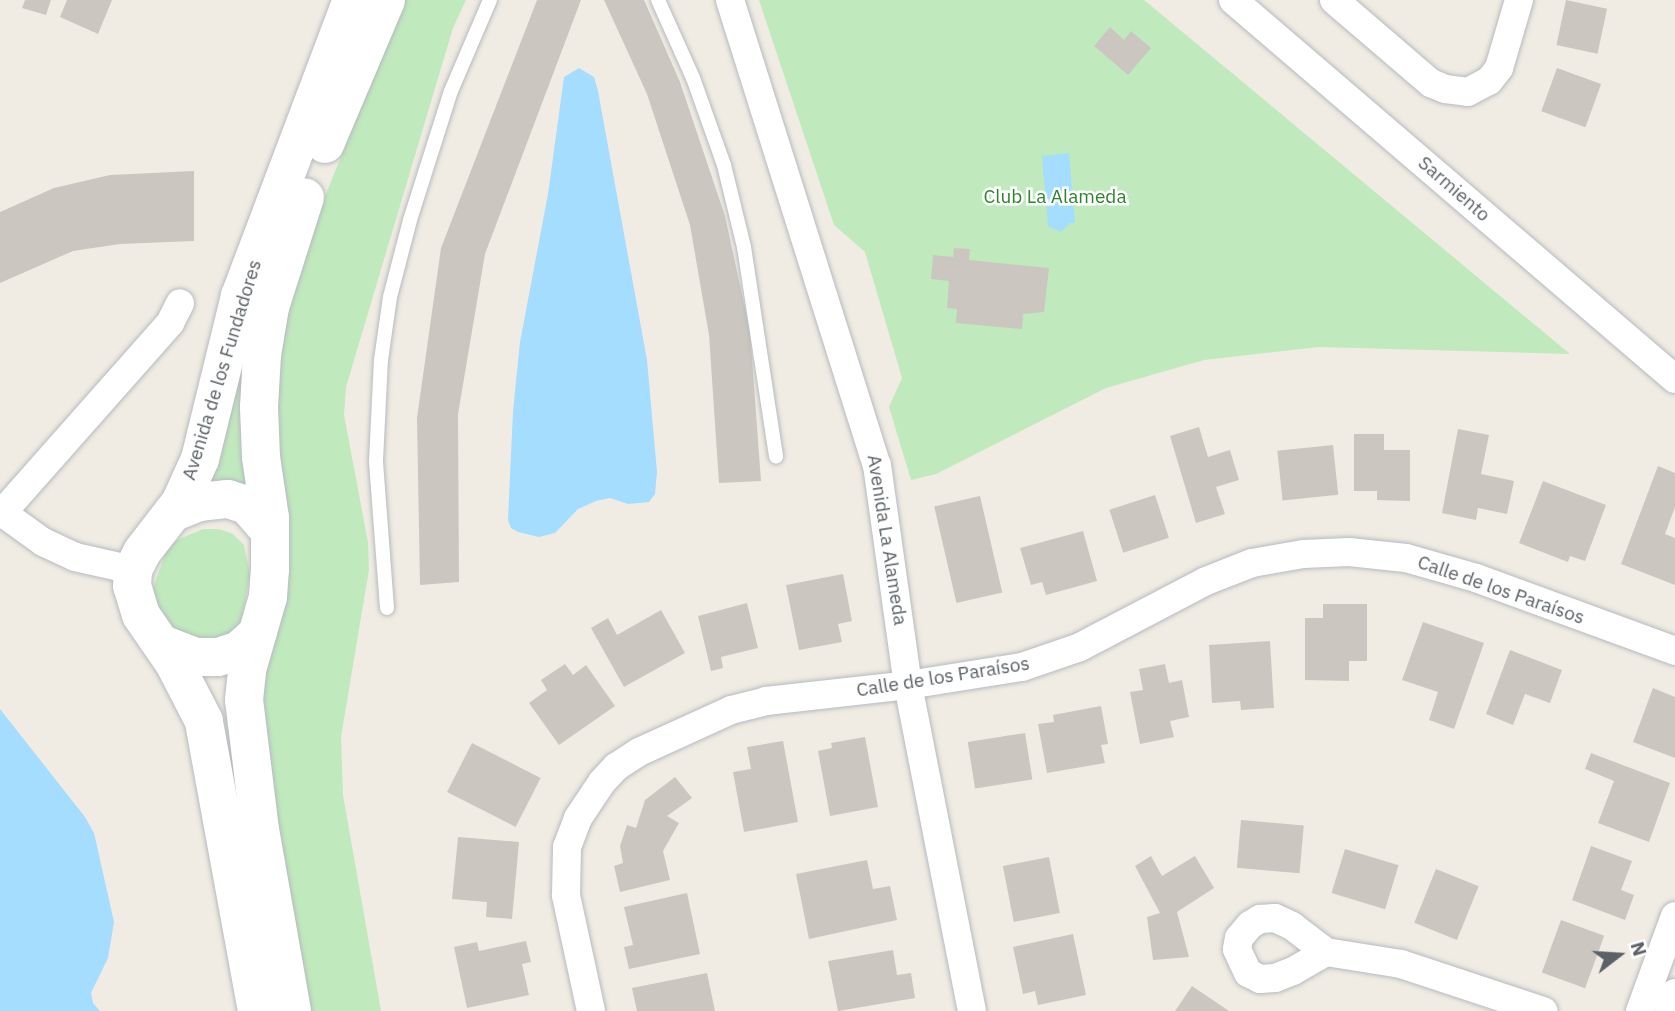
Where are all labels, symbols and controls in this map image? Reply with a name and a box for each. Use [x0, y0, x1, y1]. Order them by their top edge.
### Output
street label: Sarmiento [1413, 152, 1495, 226]
park label: Club La Alameda [983, 186, 1127, 208]
street label: Avenida de los Fundadores [178, 257, 266, 483]
street label: Avenida La Alameda [862, 453, 912, 627]
street label: Calle de los Paraísos [1415, 551, 1587, 629]
street label: Calle de los Paraísos [855, 652, 1031, 702]
north arrow [1584, 920, 1654, 990]
text: N [1626, 939, 1653, 959]

